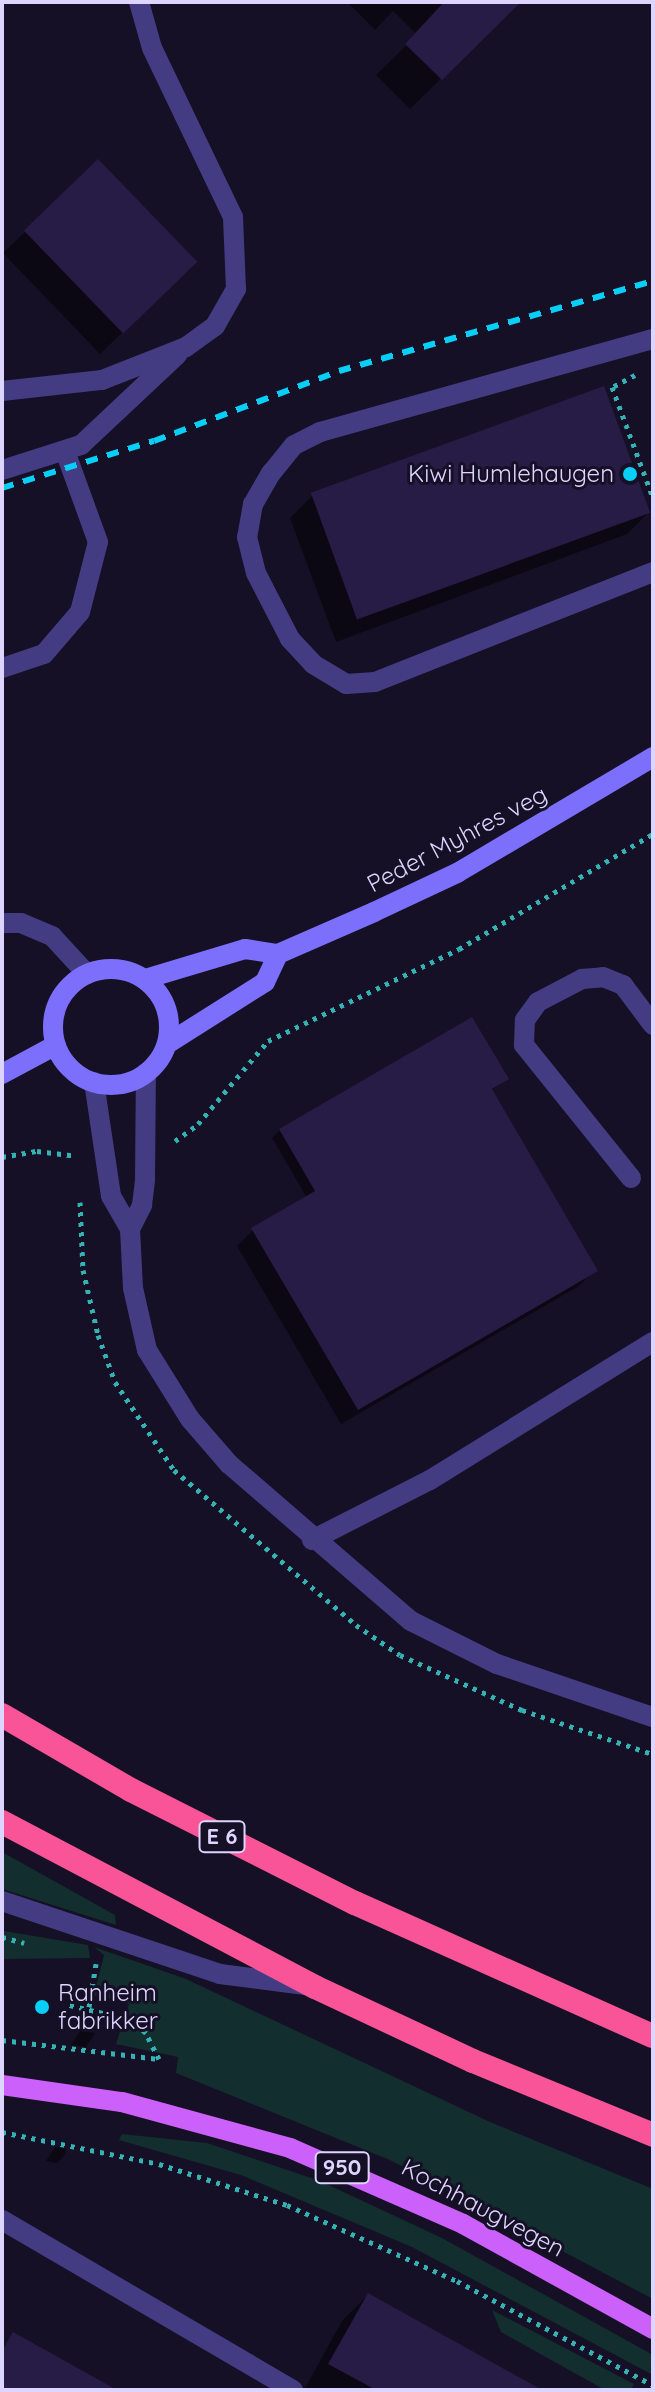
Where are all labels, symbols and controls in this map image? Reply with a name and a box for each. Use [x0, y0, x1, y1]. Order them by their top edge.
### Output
place label: Kiwi Humlehaugen [408, 460, 614, 488]
marker: Kiwi Humlehaugen [621, 465, 639, 483]
street label: Peder Myhres veg [362, 779, 552, 899]
road number: E 6 [198, 1819, 246, 1855]
place label: Ranheim fabrikker [58, 1979, 158, 2035]
marker: Ranheim fabrikker [33, 1998, 51, 2016]
road number: 950 [314, 2150, 370, 2186]
street label: Kochhaugvegen [397, 2153, 569, 2263]

